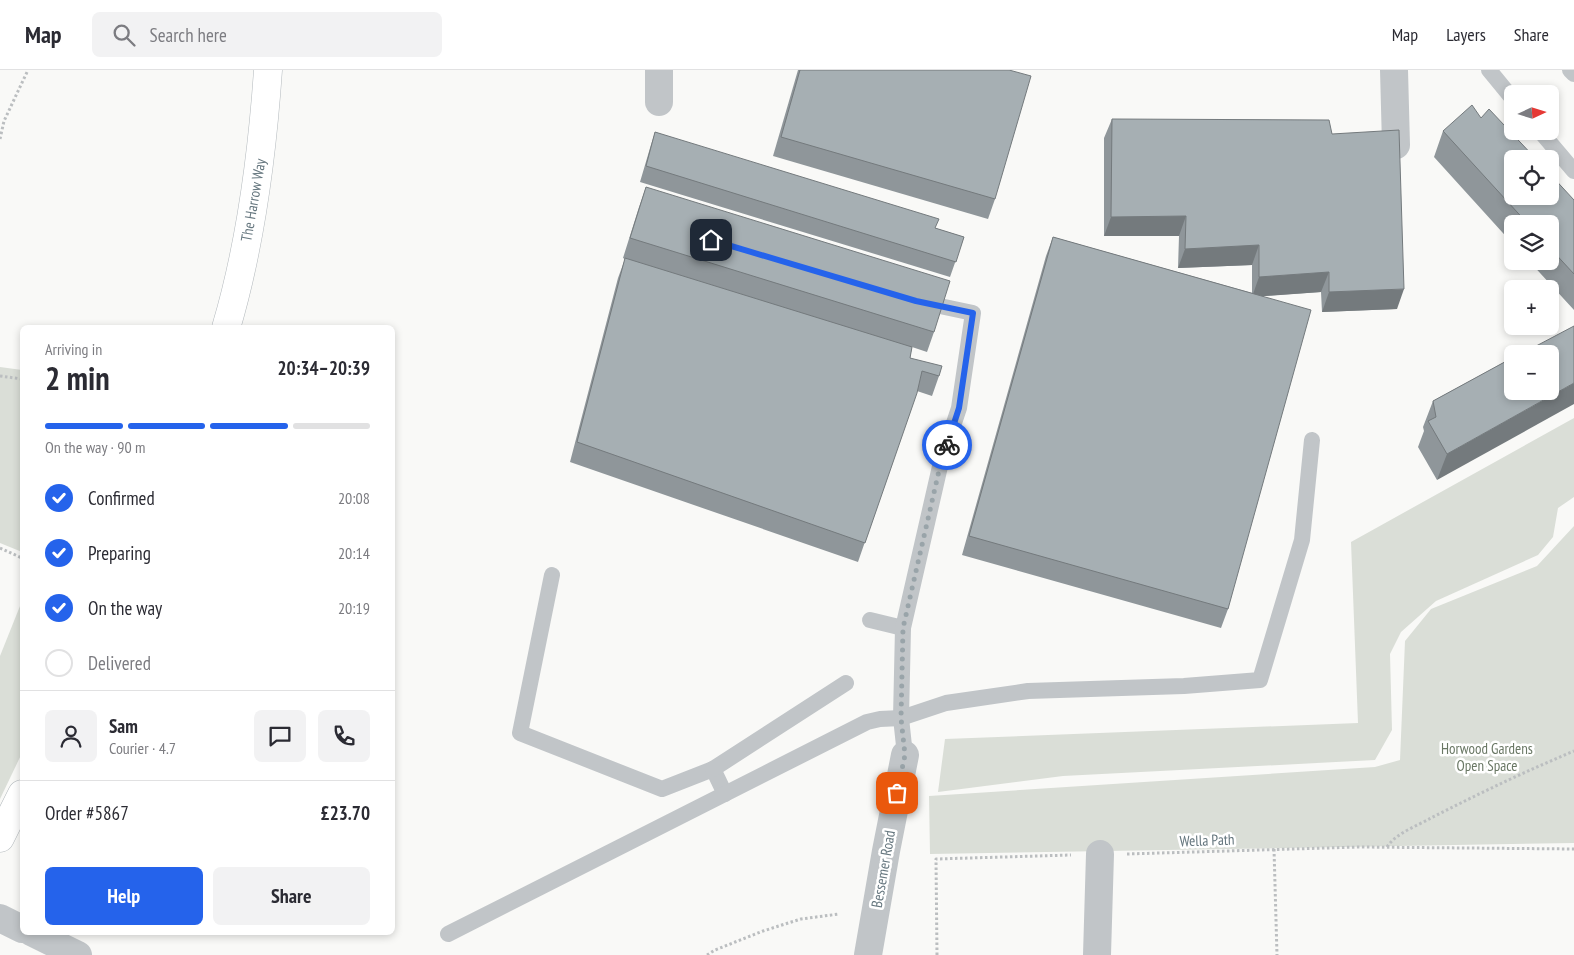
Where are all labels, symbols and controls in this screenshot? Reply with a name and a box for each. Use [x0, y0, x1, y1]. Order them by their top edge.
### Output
search box [92, 12, 442, 57]
text: Map [25, 19, 62, 50]
icon: search [110, 21, 138, 49]
text: Search here [150, 23, 227, 47]
text: Map [1392, 23, 1418, 46]
text: Layers [1446, 23, 1486, 46]
text: Share [1514, 23, 1549, 46]
north arrow [1504, 85, 1559, 140]
map controls [1504, 85, 1559, 400]
button: locate [1504, 150, 1559, 205]
street label: The Harrow Way [236, 157, 270, 243]
button: layers [1504, 215, 1559, 270]
pin [690, 219, 732, 261]
icon: home [697, 226, 725, 254]
button: + [1504, 280, 1559, 335]
text: Arriving in [45, 339, 102, 359]
button: − [1504, 345, 1559, 400]
text: 20:34–20:39 [277, 356, 370, 380]
text: 2 min [45, 357, 110, 399]
courier [922, 420, 972, 470]
icon: bike [933, 431, 961, 459]
text: On the way · 90 m [45, 437, 145, 457]
icon: check [45, 484, 73, 512]
text: Confirmed [88, 486, 155, 510]
text: 20:08 [338, 488, 370, 508]
icon: check [45, 539, 73, 567]
text: Preparing [88, 541, 151, 565]
text: 20:14 [338, 543, 370, 563]
icon: check [45, 594, 73, 622]
text: On the way [88, 596, 162, 620]
text: 20:19 [338, 598, 370, 618]
text: Delivered [88, 651, 151, 675]
button: person [45, 710, 97, 762]
button: chat [254, 710, 306, 762]
button: phone [318, 710, 370, 762]
text: Sam [109, 714, 138, 738]
text: Courier · 4.7 [109, 738, 176, 758]
park label: Horwood Gardens Open Space [1441, 739, 1533, 775]
pin [876, 772, 918, 814]
icon: bag [883, 779, 911, 807]
text: Order #5867 [45, 801, 129, 825]
text: £23.70 [321, 801, 370, 825]
street label: Bessemer Road [867, 829, 899, 909]
street label: Wella Path [1179, 830, 1235, 850]
button: Help [45, 867, 203, 925]
button: Share [213, 867, 370, 925]

